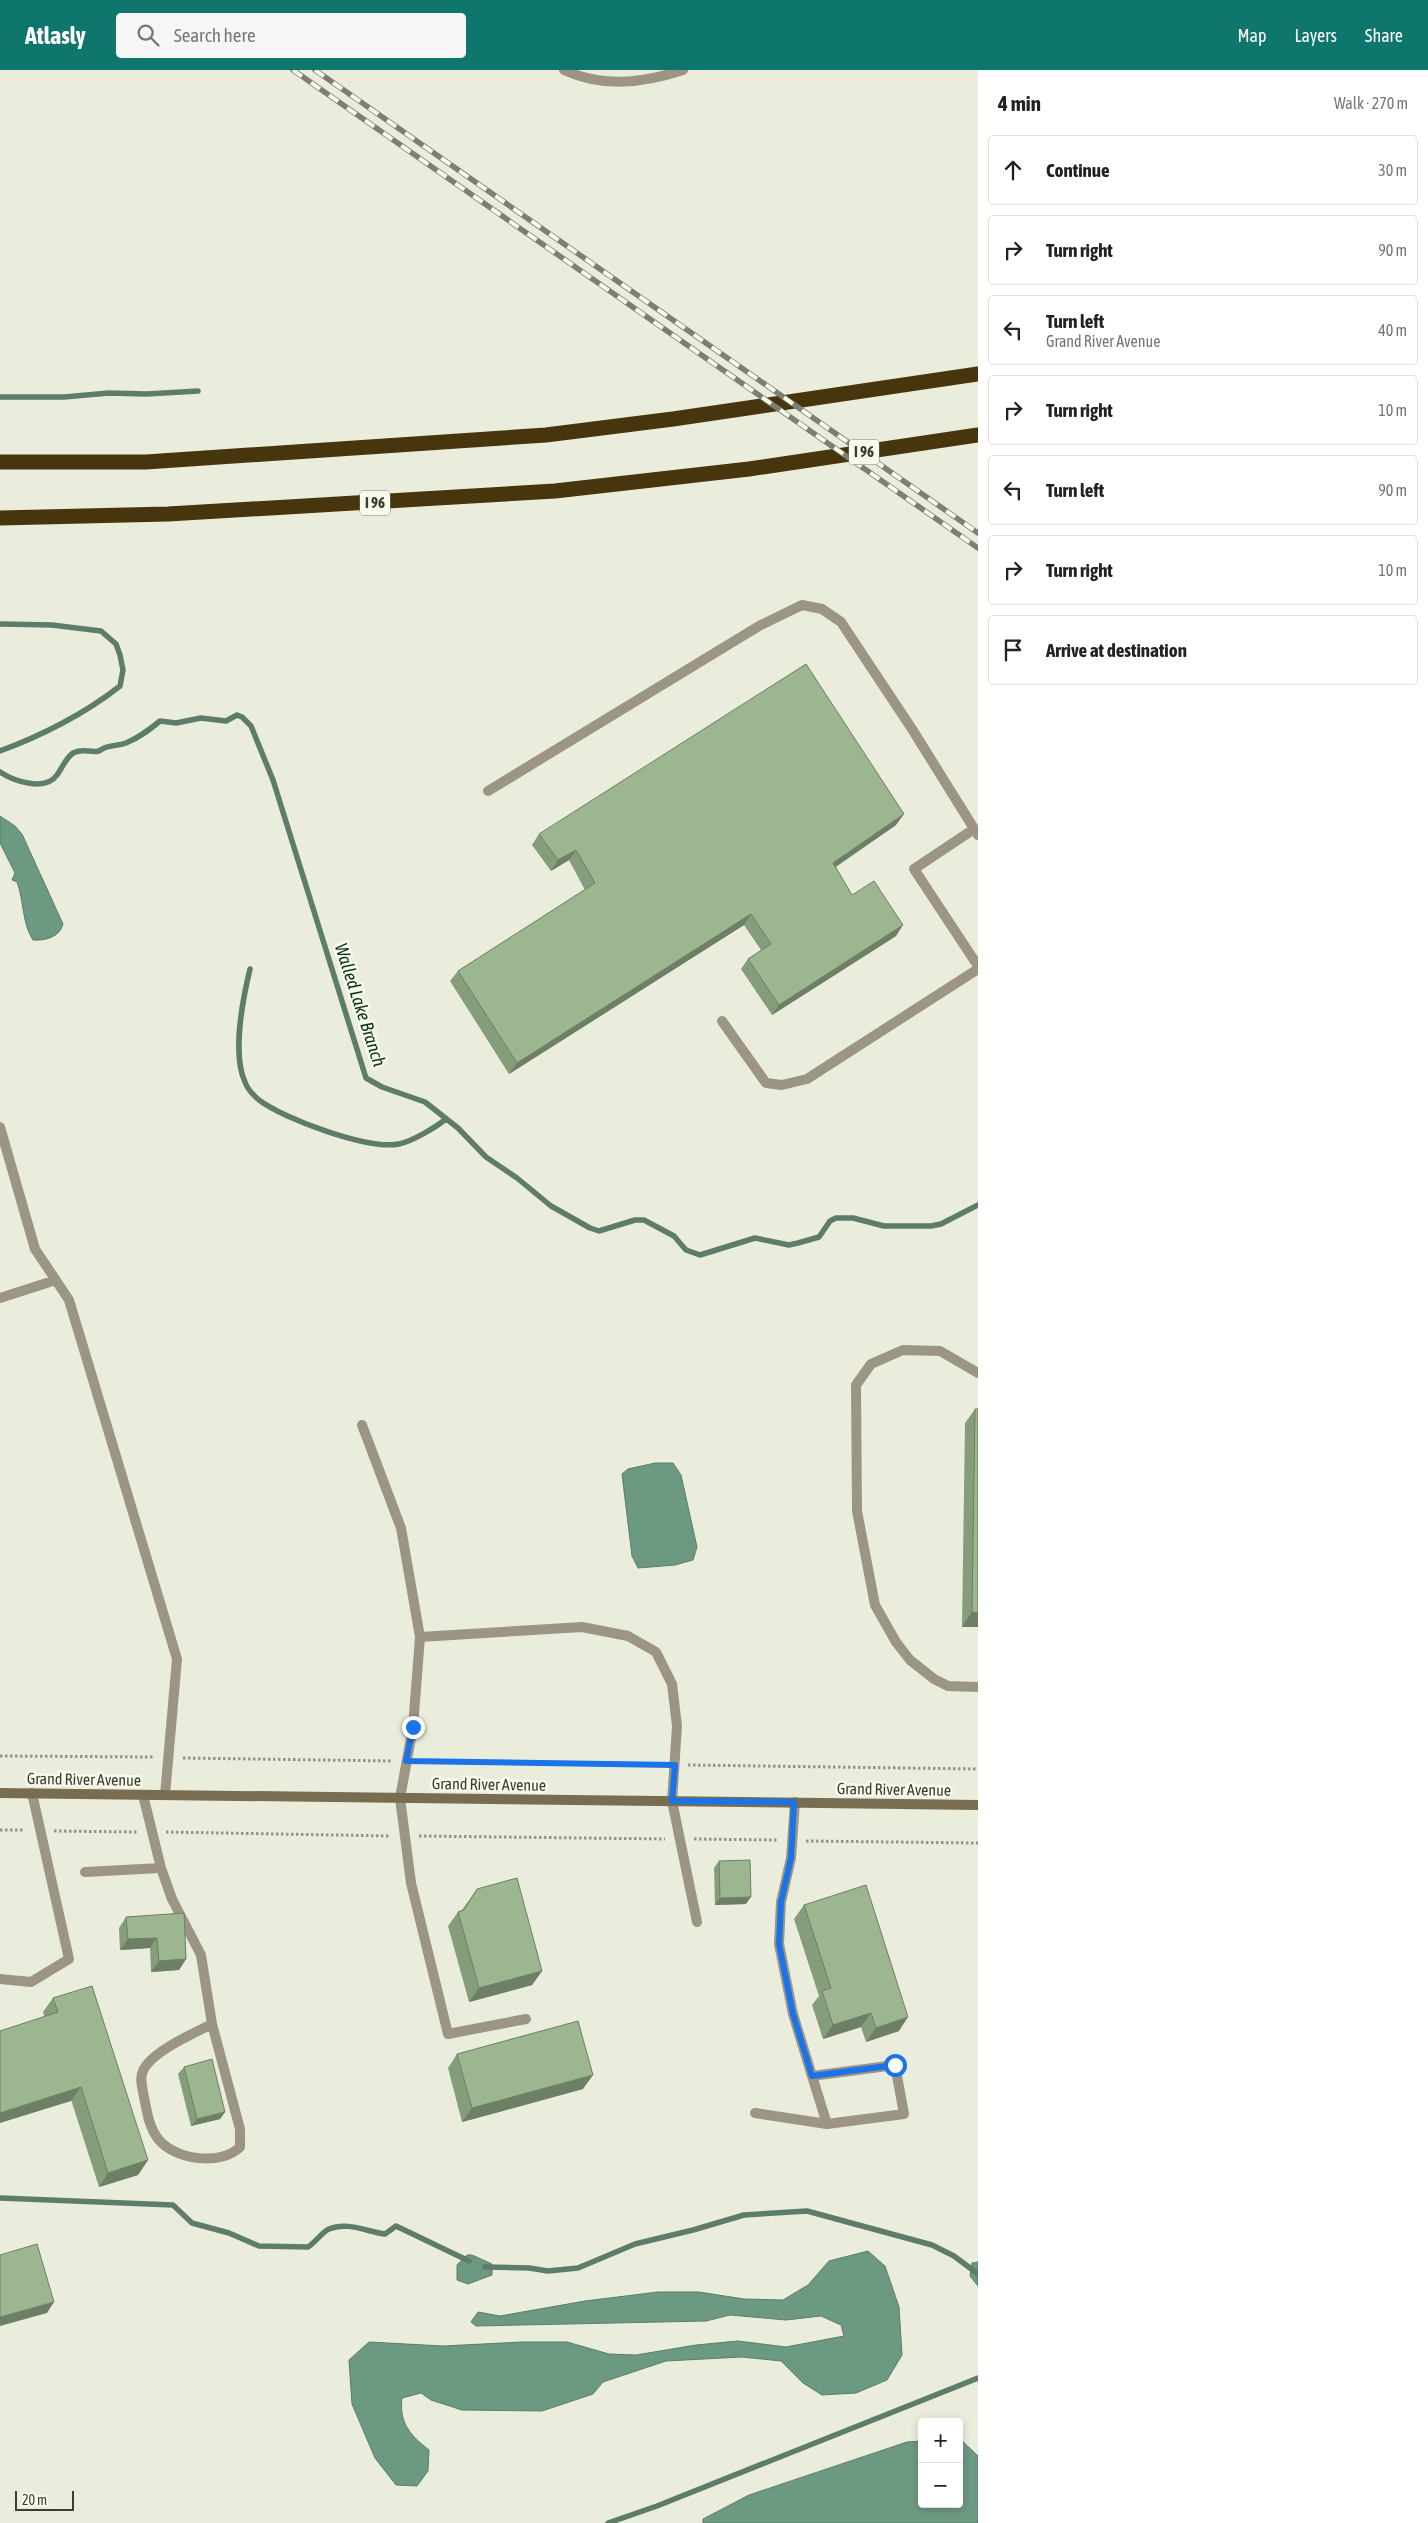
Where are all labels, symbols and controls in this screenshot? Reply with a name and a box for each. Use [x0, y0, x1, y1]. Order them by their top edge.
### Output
search box [116, 13, 466, 58]
icon: search [134, 21, 162, 49]
text: Atlasly [25, 22, 86, 49]
text: Search here [174, 24, 256, 46]
text: Map [1237, 25, 1266, 46]
text: Layers [1294, 25, 1337, 46]
text: Share [1365, 25, 1403, 46]
text: 4 min [998, 91, 1041, 115]
text: Walk · 270 m [1334, 94, 1408, 112]
icon: ahead [999, 156, 1027, 184]
text: Continue [1046, 159, 1110, 181]
text: 30 m [1378, 161, 1407, 179]
icon: right [999, 236, 1027, 264]
text: Turn right [1046, 239, 1113, 261]
text: 90 m [1378, 241, 1407, 259]
text: Turn left [1046, 310, 1104, 332]
icon: left [999, 316, 1027, 344]
text: 40 m [1378, 321, 1407, 339]
text: Grand River Avenue [1046, 332, 1160, 350]
icon: right [999, 396, 1027, 424]
text: Turn right [1046, 399, 1113, 421]
text: 10 m [1378, 401, 1407, 419]
road number: I 96 [849, 440, 879, 464]
icon: left [999, 476, 1027, 504]
text: Turn left [1046, 479, 1104, 501]
text: 90 m [1378, 481, 1407, 499]
road number: I 96 [360, 490, 390, 516]
icon: right [999, 556, 1027, 584]
text: Turn right [1046, 559, 1113, 581]
text: 10 m [1378, 561, 1407, 579]
icon: arrive [999, 636, 1027, 664]
text: Arrive at destination [1046, 639, 1187, 661]
water label: Walled Lake Branch [331, 941, 390, 1069]
route end [402, 1716, 425, 1739]
street label: Grand River Avenue [27, 1769, 141, 1789]
street label: Grand River Avenue [432, 1774, 546, 1794]
street label: Grand River Avenue [837, 1779, 951, 1799]
route start [884, 2054, 907, 2077]
map controls [918, 2418, 963, 2508]
button: + [918, 2418, 963, 2463]
button: − [918, 2463, 963, 2508]
scale bar [15, 2488, 74, 2511]
text: 20 m [22, 2492, 47, 2508]

